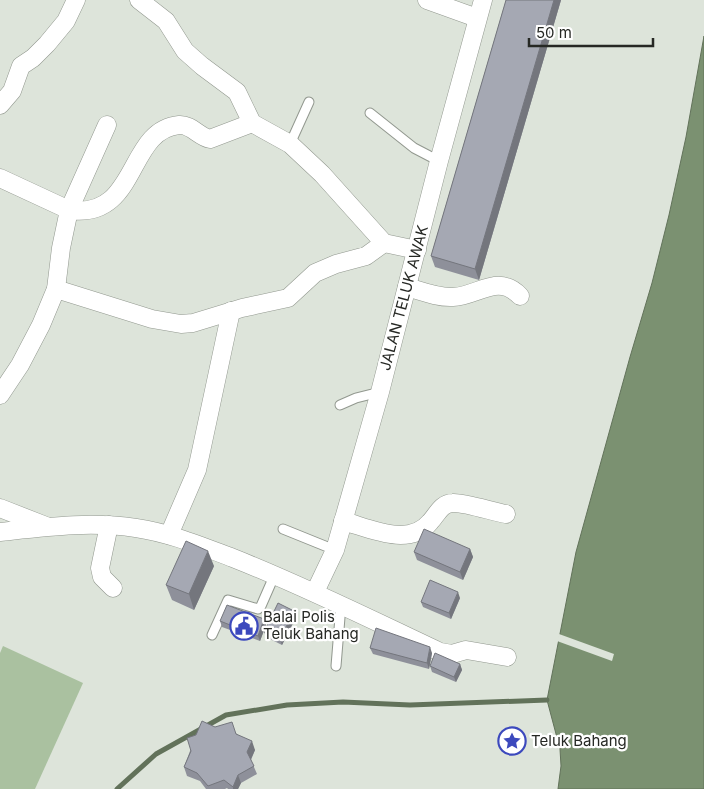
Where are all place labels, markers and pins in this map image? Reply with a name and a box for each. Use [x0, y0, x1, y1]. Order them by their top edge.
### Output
place label: Balai Polis Teluk Bahang [263, 607, 359, 643]
public building icon: Balai Polis Teluk Bahang [229, 611, 259, 641]
place icon: Teluk Bahang [497, 726, 527, 756]
place label: Teluk Bahang [531, 731, 627, 750]

